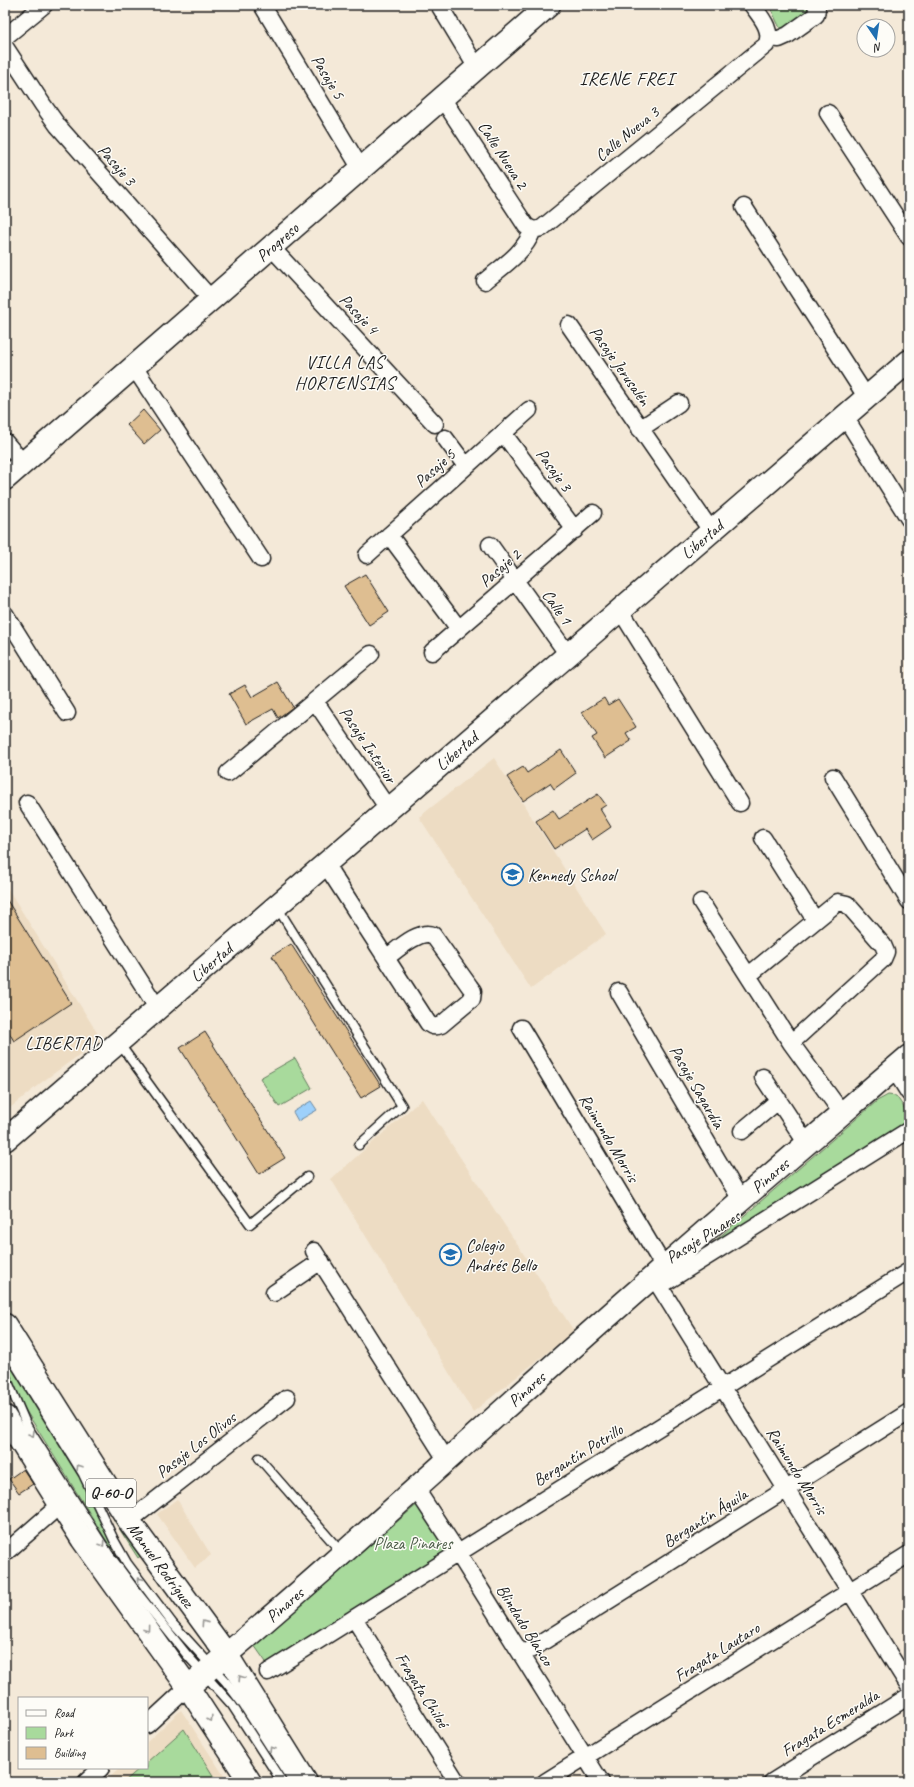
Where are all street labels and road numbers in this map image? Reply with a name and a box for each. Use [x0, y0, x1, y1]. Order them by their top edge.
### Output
street label: Pasaje 5 [307, 51, 350, 104]
street label: Calle Nueva 3 [591, 101, 664, 166]
street label: Calle Nueva 2 [473, 117, 533, 194]
street label: Pasaje 3 [93, 140, 142, 191]
street label: Progreso [252, 217, 303, 266]
street label: Pasaje 4 [335, 289, 385, 340]
street label: Pasaje Jerusalén [585, 322, 656, 411]
street label: Pasaje 5 [410, 443, 461, 492]
street label: Pasaje 3 [531, 444, 577, 497]
street label: Libertad [677, 514, 729, 563]
street label: Pasaje 2 [475, 543, 526, 592]
street label: Calle 1 [537, 585, 577, 630]
street label: Pasaje Interior [335, 703, 402, 789]
street label: Libertad [431, 725, 484, 775]
street label: Libertad [186, 937, 238, 986]
street label: Pasaje Sagardía [665, 1042, 730, 1134]
street label: Raimundo Morris [574, 1090, 645, 1188]
street label: Pinares [747, 1152, 795, 1197]
street label: Pasaje Pinares [662, 1205, 745, 1268]
street label: Pinares [503, 1365, 551, 1411]
street label: Pasaje Los Olivos [152, 1406, 242, 1483]
street label: Bergantín Potrillo [529, 1419, 627, 1491]
street label: Raimundo Morris [762, 1423, 833, 1521]
road number: Q-60-O [86, 1479, 136, 1507]
street label: Bergantín Águila [658, 1482, 753, 1552]
street label: Manuel Rodríguez [123, 1518, 200, 1613]
street label: Blindado Blanco [492, 1580, 559, 1671]
street label: Pinares [261, 1581, 309, 1627]
street label: Fragata Lautaro [671, 1617, 764, 1686]
street label: Fragata Chiloé [391, 1649, 454, 1733]
street label: Fragata Esmeralda [777, 1684, 884, 1761]

